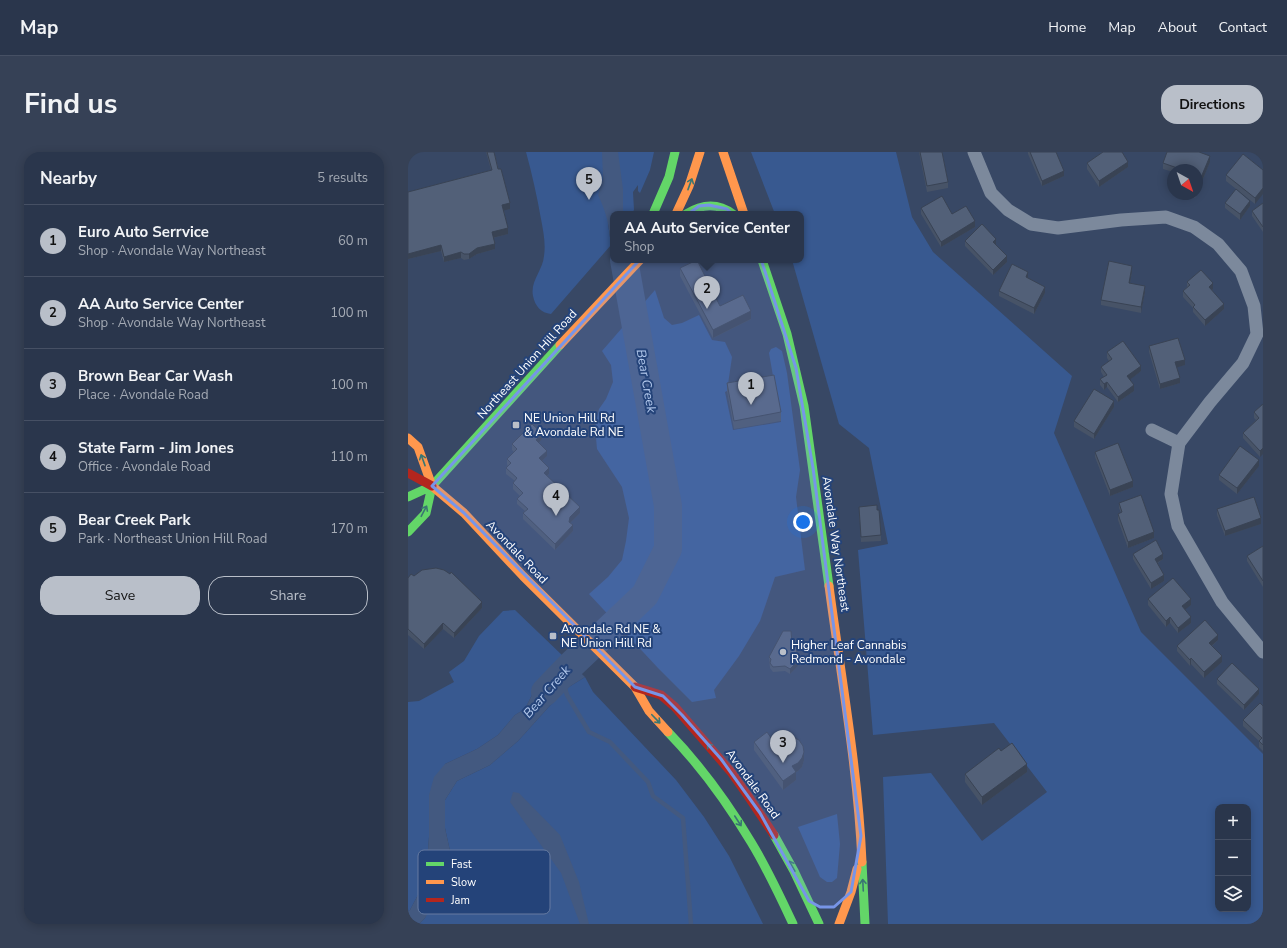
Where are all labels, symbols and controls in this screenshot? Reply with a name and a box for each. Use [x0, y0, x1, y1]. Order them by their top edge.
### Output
text: Map [20, 15, 58, 41]
text: Home [1048, 18, 1086, 37]
text: Map [1108, 18, 1136, 37]
text: About [1158, 18, 1197, 37]
text: Contact [1219, 18, 1267, 37]
text: Find us [24, 85, 118, 123]
button: Directions [1161, 85, 1263, 124]
north arrow [1167, 164, 1203, 200]
text: Nearby [40, 167, 97, 190]
pin: 5 [576, 167, 602, 200]
text: 5 results [317, 169, 368, 187]
one-way arrow [686, 178, 694, 190]
popup [610, 211, 804, 263]
text: AA Auto Service Center [624, 218, 790, 238]
text: Euro Auto Serrvice [78, 222, 209, 242]
text: 1 [49, 232, 57, 250]
text: 60 m [338, 232, 368, 250]
text: Shop [624, 238, 654, 256]
text: Shop · Avondale Way Northeast [78, 242, 265, 260]
pin: 2 [694, 276, 720, 309]
text: AA Auto Service Center [78, 294, 244, 314]
text: 2 [49, 304, 57, 322]
text: 100 m [330, 304, 368, 322]
street label: Northeast Union Hill Road [474, 306, 580, 422]
text: Shop · Avondale Way Northeast [78, 314, 265, 332]
water label: Bear Creek [632, 348, 661, 415]
text: Brown Bear Car Wash [78, 366, 233, 386]
pin: 1 [738, 372, 764, 405]
text: 3 [49, 376, 57, 394]
text: 100 m [330, 376, 368, 394]
text: Place · Avondale Road [78, 386, 209, 404]
place label: NE Union Hill Rd & Avondale Rd NE [524, 410, 624, 440]
marker: NE Union Hill Rd & Avondale Rd NE [511, 420, 521, 430]
text: State Farm - Jim Jones [78, 438, 234, 458]
text: 4 [49, 448, 57, 466]
text: 110 m [330, 448, 368, 466]
one-way arrow [418, 455, 426, 467]
text: Office · Avondale Road [78, 458, 211, 476]
street label: Avondale Way Northeast [819, 475, 854, 613]
pin: 4 [543, 483, 569, 516]
one-way arrow [420, 506, 429, 517]
text: Bear Creek Park [78, 510, 190, 530]
your location [793, 512, 813, 532]
street label: Avondale Road [483, 517, 551, 587]
text: 5 [49, 520, 57, 538]
text: 170 m [330, 520, 368, 538]
text: Park · Northeast Union Hill Road [78, 530, 267, 548]
button: Save [40, 576, 200, 615]
button: Share [208, 576, 368, 615]
place label: Avondale Rd NE & NE Union Hill Rd [561, 621, 661, 651]
marker: Avondale Rd NE & NE Union Hill Rd [548, 631, 558, 641]
place label: Higher Leaf Cannabis Redmond - Avondale [791, 637, 907, 667]
marker: Higher Leaf Cannabis Redmond - Avondale [778, 647, 788, 657]
water label: Bear Creek [519, 661, 575, 722]
one-way arrow [652, 714, 661, 724]
pin: 3 [770, 730, 796, 763]
one-way arrow [707, 743, 716, 753]
street label: Avondale Road [722, 746, 784, 822]
map controls [1215, 804, 1251, 912]
button: + [1215, 804, 1251, 840]
one-way arrow [733, 815, 742, 826]
button: − [1215, 840, 1251, 876]
legend [418, 850, 550, 914]
text: Fast [451, 857, 472, 872]
one-way arrow [787, 861, 795, 873]
text: Slow [451, 875, 476, 890]
button: layers [1215, 876, 1251, 912]
one-way arrow [860, 879, 867, 892]
text: Jam [450, 893, 470, 908]

